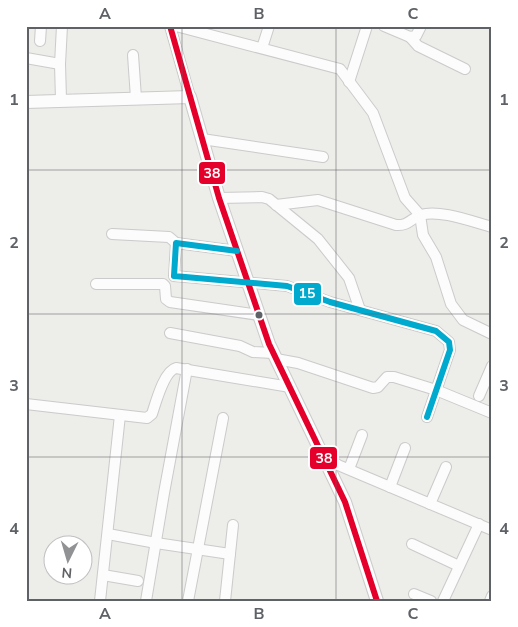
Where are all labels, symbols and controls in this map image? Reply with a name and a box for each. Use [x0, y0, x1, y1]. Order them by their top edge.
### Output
text: A [99, 3, 111, 25]
text: B [253, 3, 265, 25]
text: C [408, 3, 419, 25]
text: 1 [9, 89, 19, 111]
text: 1 [499, 89, 509, 111]
line badge: 38 [198, 161, 226, 185]
text: 38 [204, 164, 220, 183]
text: 2 [9, 232, 19, 254]
text: 2 [499, 232, 509, 254]
line badge: 15 [293, 282, 322, 306]
text: 15 [299, 284, 315, 303]
unlabelled marker [254, 310, 264, 320]
text: 3 [9, 375, 19, 397]
text: 3 [499, 375, 509, 397]
line badge: 38 [309, 446, 338, 470]
text: 38 [316, 449, 332, 468]
text: 4 [9, 518, 19, 540]
text: 4 [499, 518, 509, 540]
north arrow [42, 534, 92, 584]
text: N [61, 563, 73, 582]
text: A [99, 603, 111, 625]
text: B [253, 603, 265, 625]
text: C [408, 603, 419, 625]

